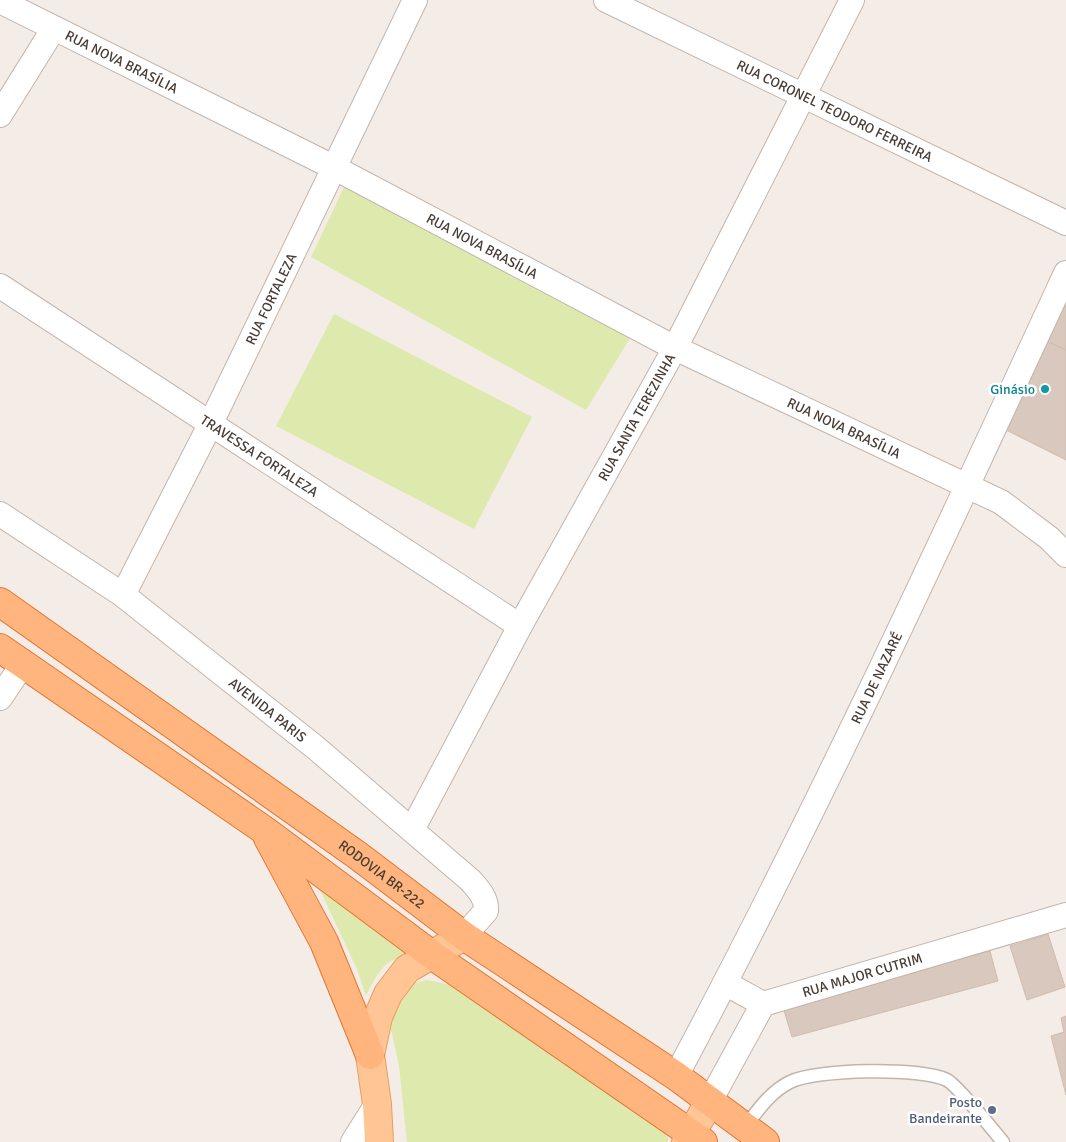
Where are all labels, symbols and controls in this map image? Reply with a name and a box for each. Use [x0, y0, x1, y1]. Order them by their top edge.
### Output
street label: RUA NOVA BRASÍLIA [62, 27, 181, 98]
street label: RUA CORONEL TEODORO FERREIRA [734, 57, 935, 166]
street label: RUA NOVA BRASÍLIA [423, 210, 541, 283]
street label: RUA FORTALEZA [242, 250, 301, 348]
street label: RUA SANTA TEREZINHA [595, 350, 679, 484]
place label: Ginásio [990, 381, 1035, 398]
marker: Ginásio [1039, 383, 1051, 395]
street label: RUA NOVA BRASÍLIA [784, 394, 904, 463]
street label: TRAVESSA FORTALEZA [197, 411, 322, 501]
street label: RUA DE NAZARÉ [848, 629, 906, 727]
street label: AVENIDA PARIS [225, 674, 310, 746]
street label: RODOVIA BR-222 [335, 837, 428, 912]
street label: RUA MAJOR CUTRIM [800, 950, 925, 1001]
place label: Posto Bandeirante [909, 1094, 982, 1127]
marker: Posto Bandeirante [986, 1104, 998, 1116]

